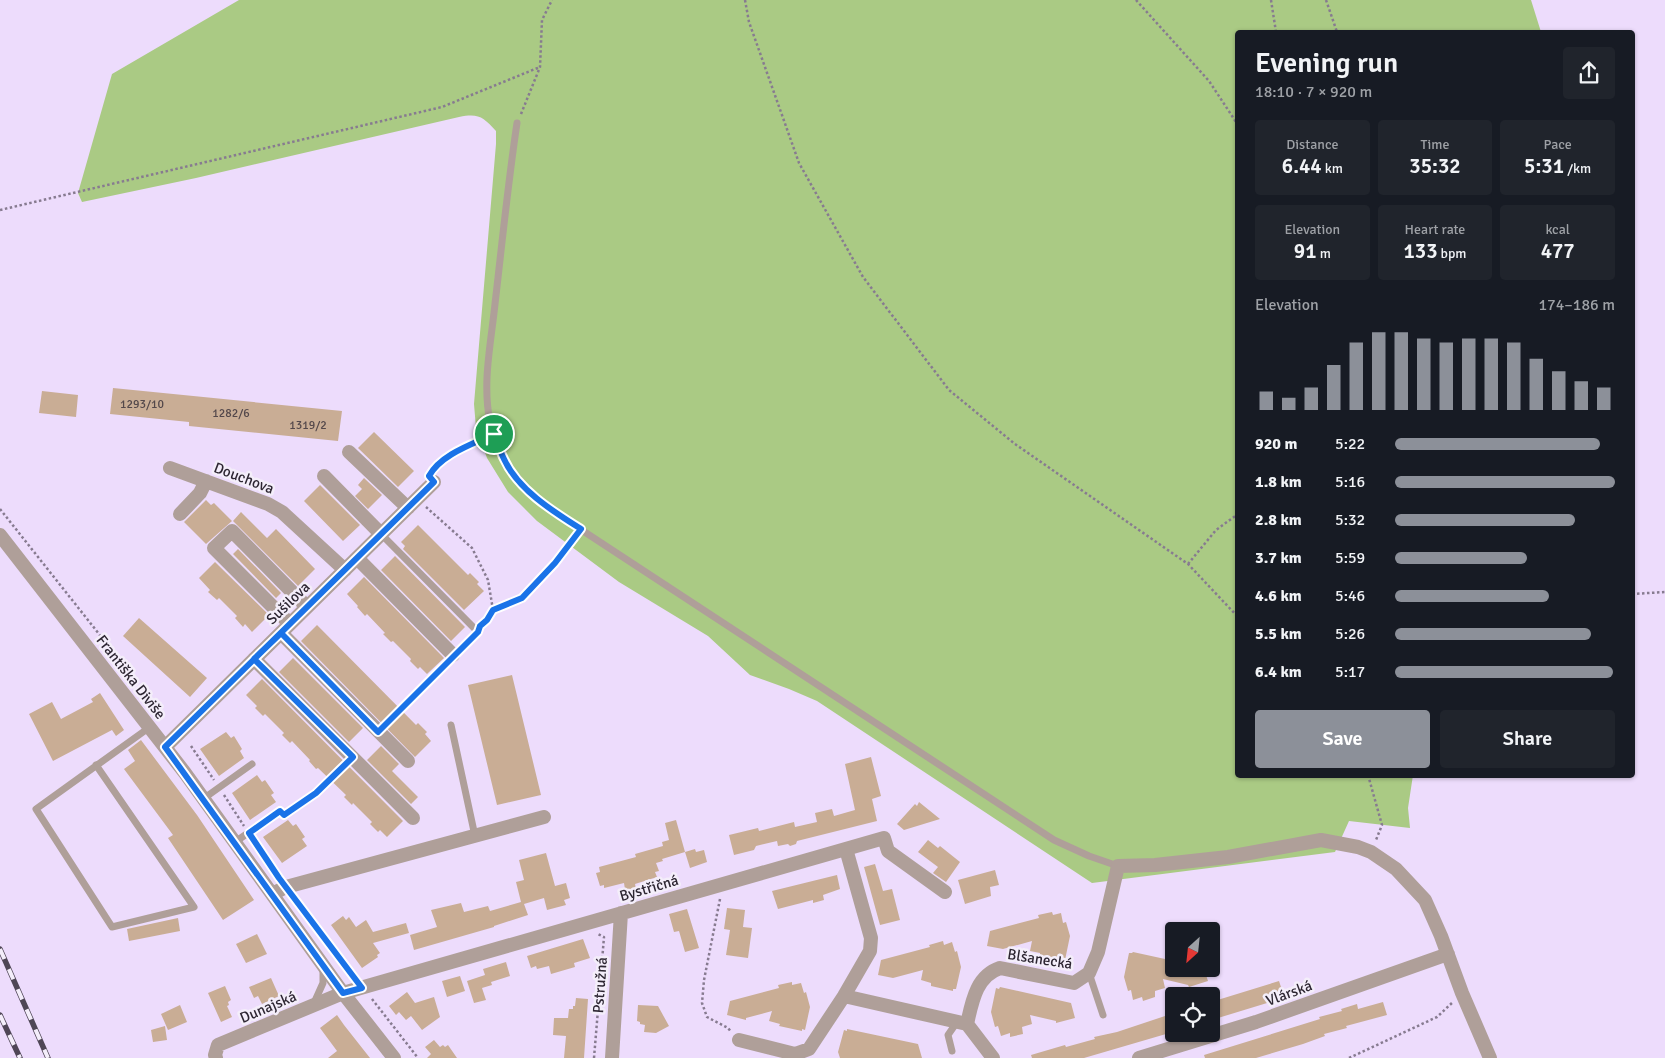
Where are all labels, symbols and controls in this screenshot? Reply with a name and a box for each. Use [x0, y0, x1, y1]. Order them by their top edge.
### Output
text: Evening run [1255, 46, 1398, 80]
button: share [1563, 47, 1615, 99]
text: 18:10 · 7 × 920 m [1255, 82, 1372, 102]
text: Distance [1286, 136, 1338, 153]
text: Time [1421, 136, 1449, 153]
text: Pace [1544, 136, 1572, 153]
text: 6.44 [1282, 153, 1322, 179]
text: 35:32 [1409, 153, 1461, 179]
text: 5:31 [1524, 153, 1564, 179]
text: km [1322, 160, 1343, 177]
text: /km [1564, 160, 1591, 177]
text: Elevation [1284, 221, 1340, 238]
text: Heart rate [1405, 221, 1465, 238]
text: kcal [1545, 221, 1570, 238]
text: 91 [1294, 238, 1317, 264]
text: 133 [1403, 238, 1437, 264]
text: 477 [1541, 238, 1575, 264]
text: m [1317, 245, 1331, 262]
text: bpm [1437, 245, 1467, 262]
text: Elevation [1255, 295, 1319, 315]
text: 174–186 m [1538, 295, 1615, 315]
house number: 1293/10 [120, 397, 164, 412]
house number: 1282/6 [212, 406, 250, 421]
pin [473, 413, 515, 455]
house number: 1319/2 [289, 418, 327, 433]
icon: arrive [480, 420, 508, 448]
text: 920 m [1255, 434, 1297, 454]
text: 5:22 [1335, 434, 1365, 454]
street label: Douchova [211, 458, 277, 498]
text: 1.8 km [1255, 472, 1302, 492]
text: 5:16 [1335, 472, 1365, 492]
text: 2.8 km [1255, 510, 1302, 530]
text: 5:32 [1335, 510, 1365, 530]
text: 3.7 km [1255, 548, 1302, 568]
text: 5:59 [1335, 548, 1365, 568]
street label: Sušilova [263, 578, 313, 628]
text: 4.6 km [1255, 586, 1302, 606]
text: 5:46 [1335, 586, 1365, 606]
text: 5.5 km [1255, 624, 1302, 644]
text: 5:26 [1335, 624, 1365, 644]
street label: Františka Diviše [93, 631, 169, 723]
text: 6.4 km [1255, 662, 1302, 682]
text: 5:17 [1335, 662, 1365, 682]
button: Save [1255, 710, 1430, 768]
button: Share [1440, 710, 1615, 768]
street label: Bystřičná [617, 871, 681, 905]
north arrow [1165, 922, 1220, 978]
map controls [1165, 922, 1220, 1042]
street label: Blšanecká [1006, 945, 1074, 973]
street label: Pstružná [589, 956, 611, 1014]
street label: Vlárská [1263, 976, 1315, 1010]
street label: Dunajská [237, 987, 299, 1027]
button: locate [1165, 987, 1220, 1042]

